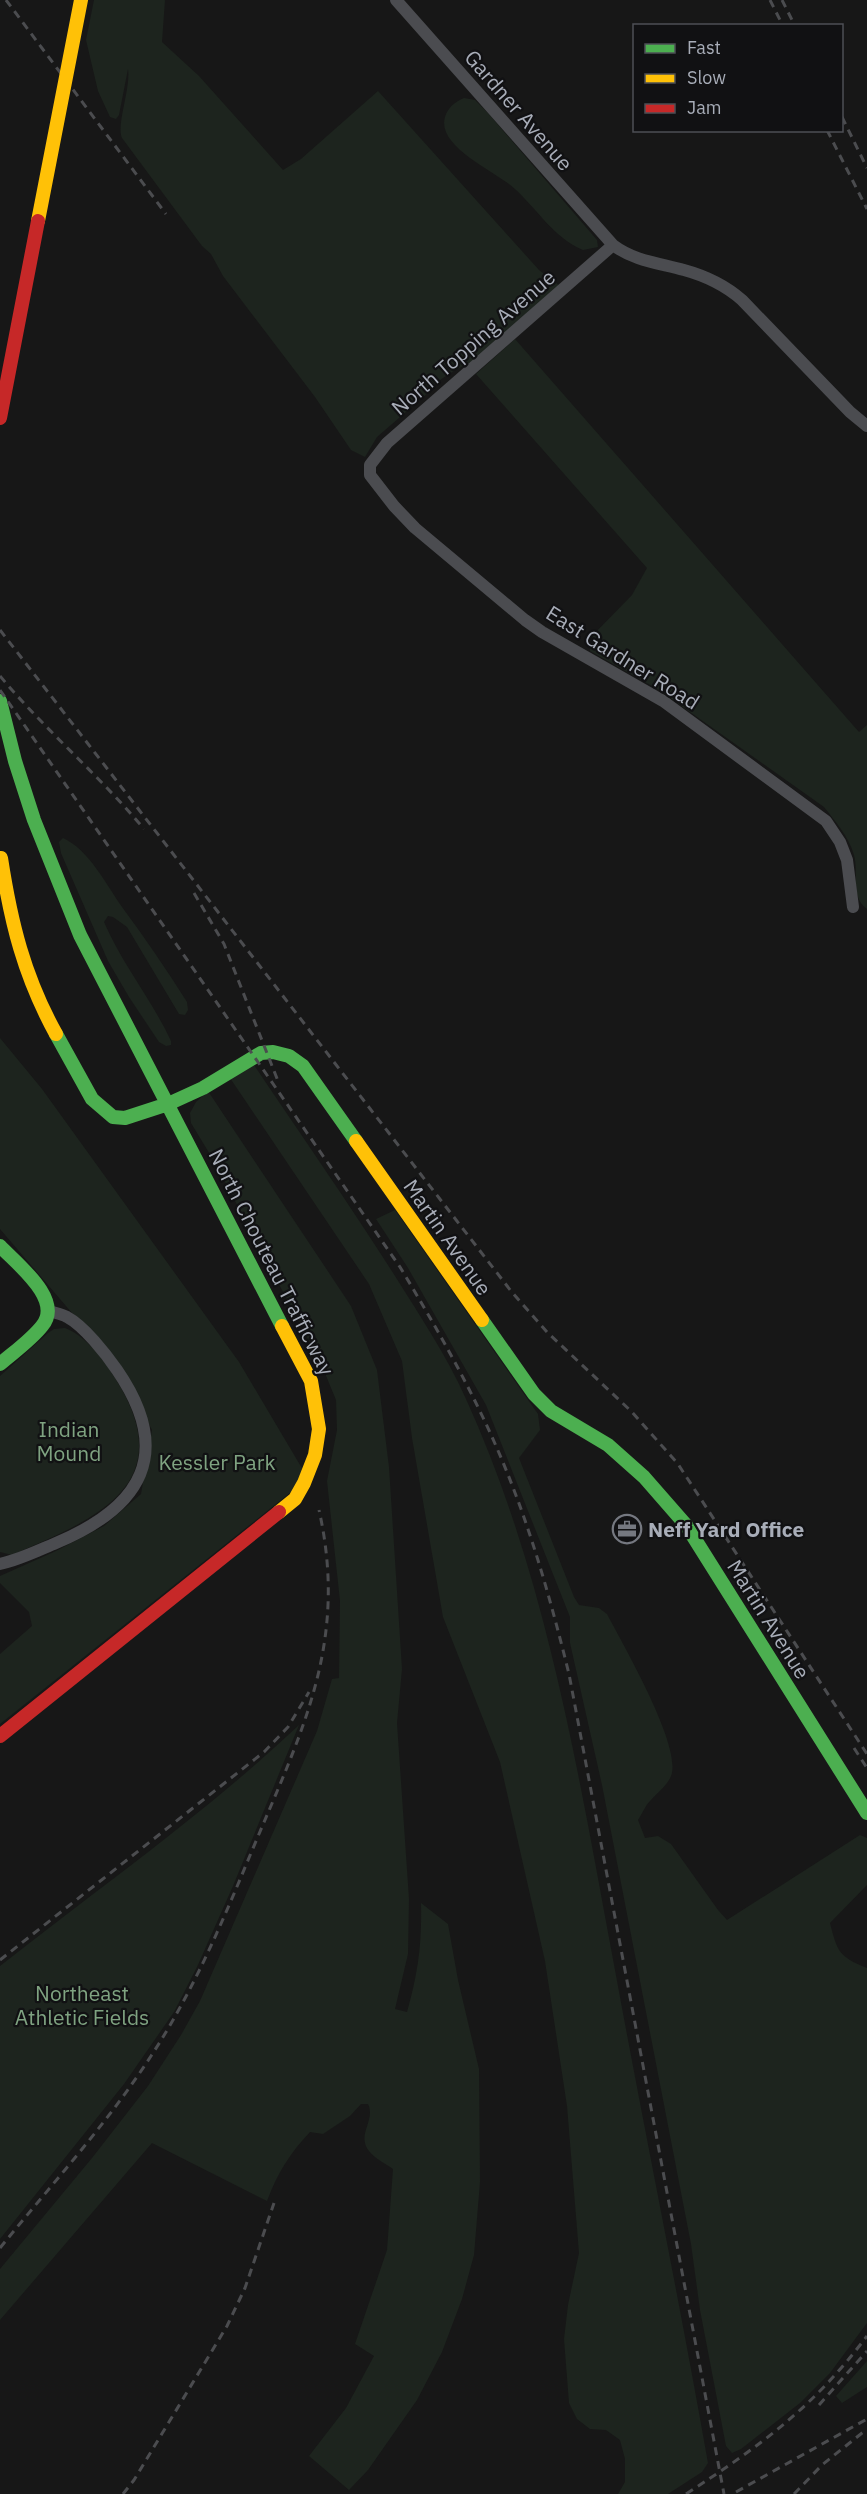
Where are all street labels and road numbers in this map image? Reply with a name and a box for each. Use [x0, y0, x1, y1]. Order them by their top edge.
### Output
street label: Gardner Avenue [459, 44, 579, 176]
street label: North Topping Avenue [385, 263, 561, 421]
street label: East Gardner Road [541, 599, 705, 715]
street label: North Chouteau Trafficway [203, 1144, 342, 1381]
street label: Martin Avenue [398, 1173, 498, 1301]
street label: Martin Avenue [721, 1554, 817, 1684]

